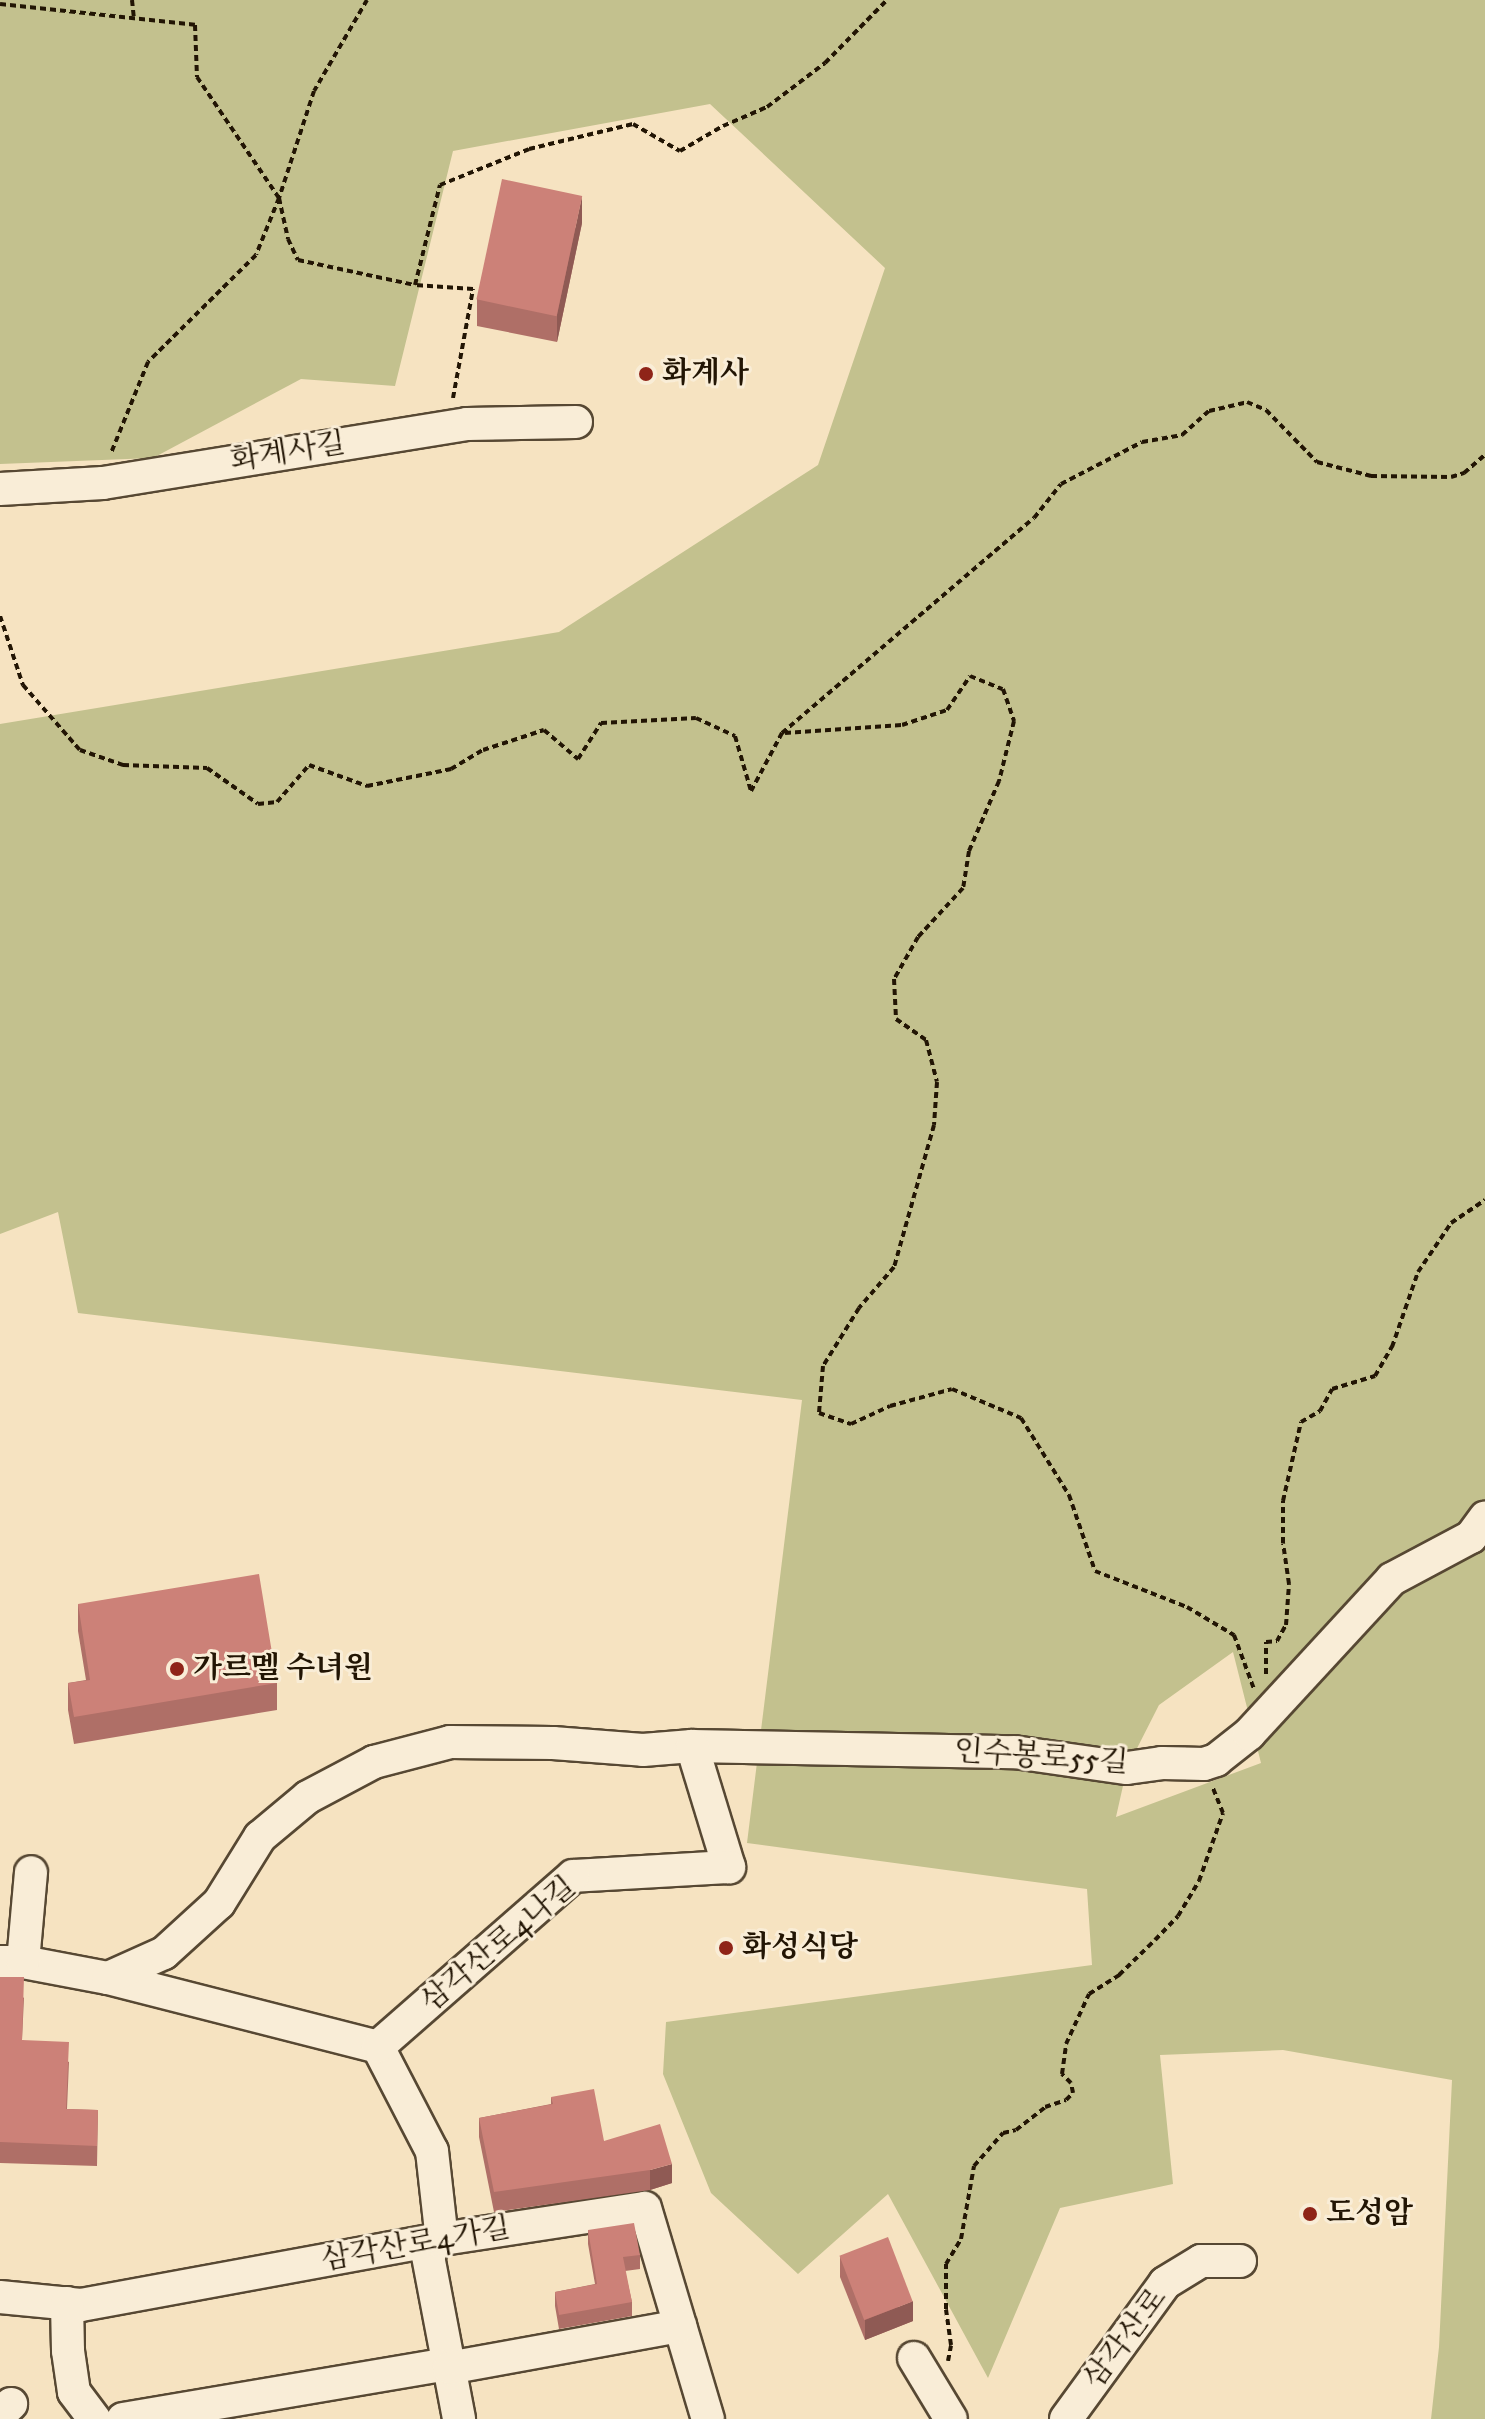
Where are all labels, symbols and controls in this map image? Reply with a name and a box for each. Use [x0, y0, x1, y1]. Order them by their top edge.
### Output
place label: 화계사 [662, 356, 749, 392]
marker: 화계사 [637, 365, 655, 383]
street label: 화계사길 [228, 426, 348, 480]
place label: 가르멜 수녀원 [193, 1651, 373, 1687]
marker: 가르멜 수녀원 [168, 1660, 186, 1678]
street label: 인수봉로55길 [953, 1734, 1129, 1782]
street label: 삼각산로4나길 [414, 1870, 584, 2020]
place label: 화성식당 [742, 1930, 858, 1966]
marker: 화성식당 [717, 1939, 735, 1957]
place label: 도성암 [1326, 2196, 1413, 2232]
marker: 도성암 [1301, 2205, 1319, 2223]
street label: 삼각산로4가길 [319, 2211, 513, 2279]
street label: 삼각산로 [1077, 2282, 1175, 2396]

